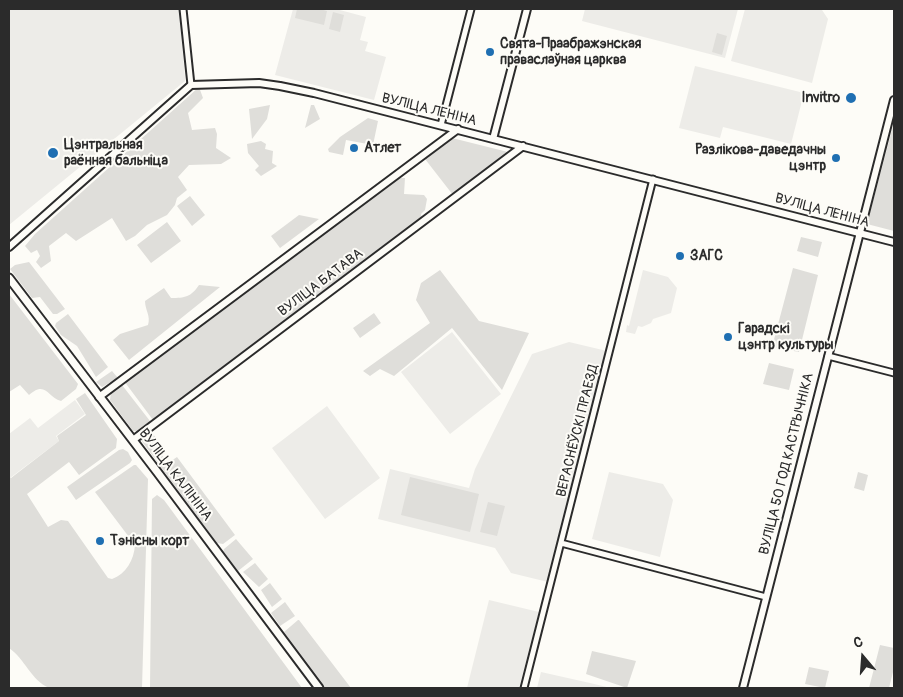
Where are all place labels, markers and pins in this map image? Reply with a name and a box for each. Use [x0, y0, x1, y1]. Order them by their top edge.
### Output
place label: Свята-Праабражэнская праваслаўная царква [500, 36, 641, 68]
marker: Свята-Праабражэнская праваслаўная царква [484, 46, 496, 58]
place label: Invitro [801, 90, 840, 106]
marker: Invitro [844, 91, 858, 105]
place label: Цэнтральная раённая бальніца [64, 137, 168, 170]
place label: Атлет [364, 140, 401, 156]
marker: Атлет [348, 142, 360, 154]
place label: Разлікова-даведачны цэнтр [695, 142, 826, 174]
marker: Цэнтральная раённая бальніца [46, 146, 60, 160]
marker: Разлікова-даведачны цэнтр [830, 152, 842, 164]
place label: ЗАГС [690, 248, 723, 264]
marker: ЗАГС [674, 250, 686, 262]
place label: Гарадскі цэнтр культуры [738, 321, 834, 354]
marker: Гарадскі цэнтр культуры [722, 331, 734, 343]
place label: Тэнісны корт [110, 533, 189, 549]
marker: Тэнісны корт [94, 535, 106, 547]

